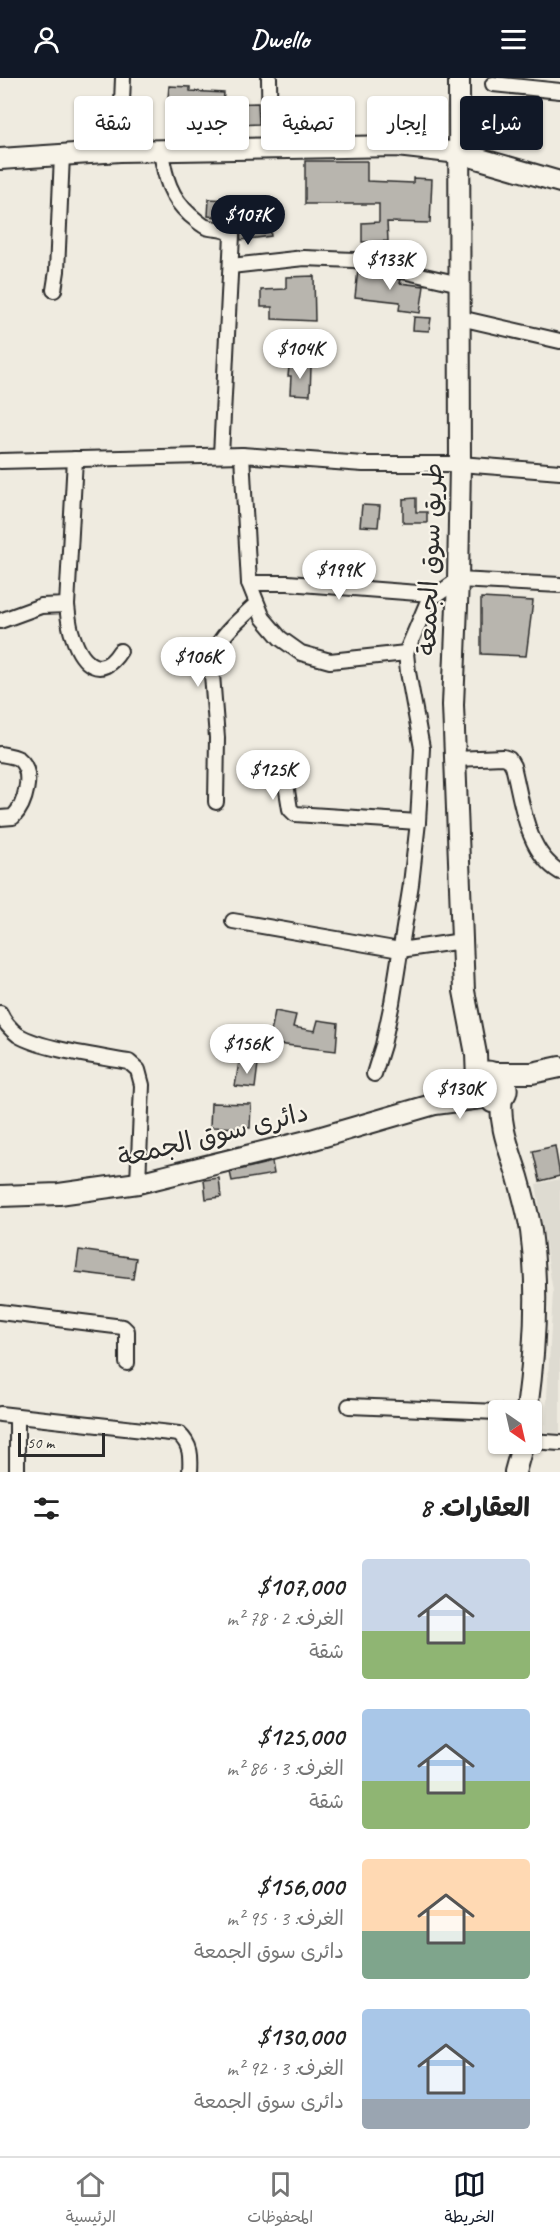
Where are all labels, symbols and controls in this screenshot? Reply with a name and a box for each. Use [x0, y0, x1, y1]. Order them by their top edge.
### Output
text: Dwello [251, 22, 309, 56]
icon: person [30, 23, 63, 56]
icon: menu [497, 23, 530, 56]
chip: شقة [74, 96, 153, 150]
chip: جديد [165, 96, 249, 150]
chip: تصفية [261, 96, 355, 150]
chip: إيجار [367, 96, 448, 150]
chip: شراء [460, 96, 543, 150]
pin: $107K [206, 195, 290, 246]
text: $107K [225, 202, 271, 227]
pin: $133K [348, 240, 432, 291]
text: $133K [367, 247, 413, 272]
pin: $104K [258, 329, 342, 380]
text: $104K [277, 336, 323, 361]
street label: طريق سوق الجمعة [410, 462, 450, 656]
pin: $199K [297, 550, 381, 601]
text: $199K [316, 557, 362, 582]
pin: $106K [156, 637, 240, 688]
text: $106K [175, 644, 221, 669]
pin: $125K [231, 750, 315, 801]
text: $125K [250, 757, 296, 782]
pin: $156K [205, 1024, 289, 1075]
text: $156K [224, 1031, 270, 1056]
pin: $130K [418, 1069, 502, 1120]
text: $130K [437, 1076, 483, 1101]
street label: دائرى سوق الجمعة [114, 1095, 312, 1175]
north arrow [488, 1400, 542, 1454]
map controls [488, 1400, 542, 1454]
scale bar [18, 1430, 105, 1458]
text: 50 m [27, 1433, 54, 1453]
text: العقارات: 8 [420, 1491, 530, 1524]
icon: filters [30, 1492, 63, 1525]
text: $107,000 [257, 1570, 344, 1603]
icon: home [410, 1583, 482, 1655]
text: الغرف: 2 · 78 m² [226, 1606, 344, 1631]
text: شقة [309, 1639, 344, 1664]
text: $125,000 [257, 1720, 344, 1753]
icon: home [410, 1733, 482, 1805]
text: الغرف: 3 · 86 m² [226, 1756, 344, 1781]
text: شقة [309, 1789, 344, 1814]
text: $156,000 [257, 1870, 344, 1903]
icon: home [410, 1883, 482, 1955]
text: الغرف: 3 · 95 m² [226, 1906, 344, 1931]
text: دائرى سوق الجمعة [194, 1939, 344, 1964]
text: $130,000 [257, 2020, 344, 2053]
icon: home [410, 2033, 482, 2105]
text: الغرف: 3 · 92 m² [226, 2056, 344, 2081]
text: دائرى سوق الجمعة [194, 2089, 344, 2114]
tab: الرئيسية [66, 2168, 116, 2231]
tab: المحفوظات [247, 2168, 313, 2231]
tab: الخريطة [444, 2168, 494, 2231]

